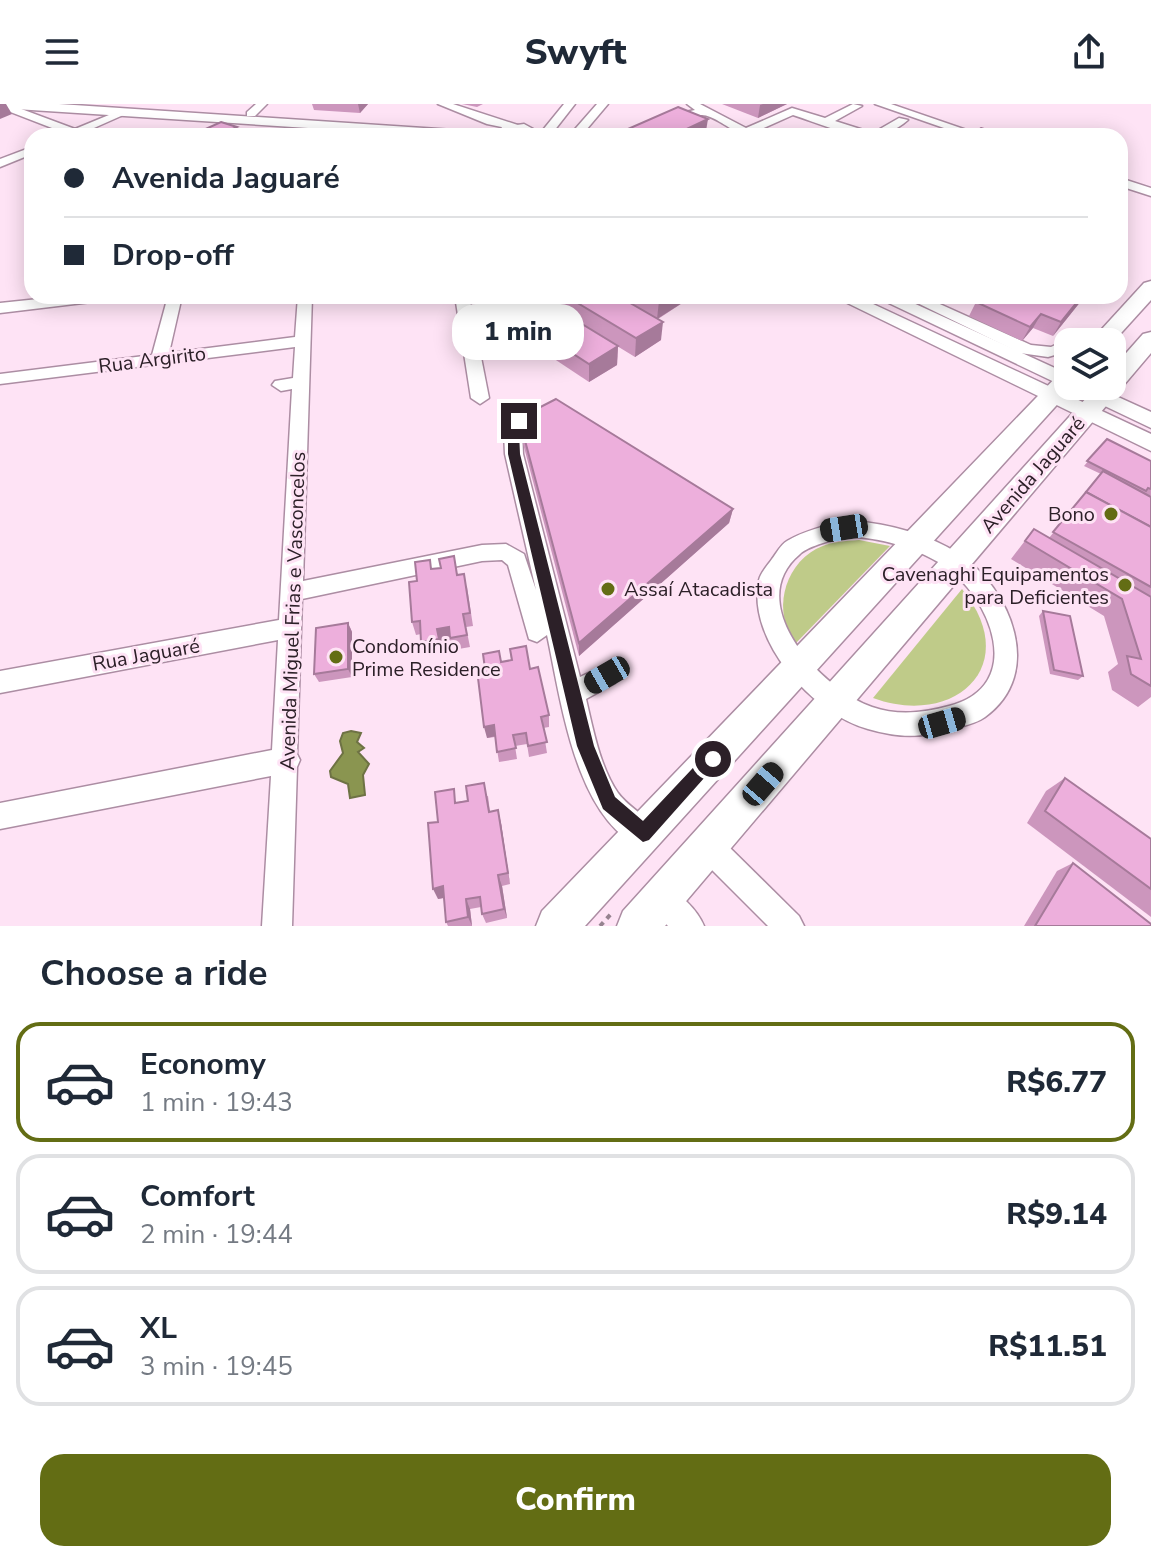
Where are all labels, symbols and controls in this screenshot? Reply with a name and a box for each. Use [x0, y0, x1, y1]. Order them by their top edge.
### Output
text: Swyft [524, 28, 627, 77]
icon: menu [40, 30, 84, 74]
icon: share [1067, 30, 1111, 74]
text: Avenida Jaguaré [112, 158, 340, 199]
text: Drop-off [112, 235, 234, 276]
callout: 1 min [453, 305, 585, 361]
text: 1 min [484, 314, 552, 349]
map controls [1054, 328, 1126, 400]
button: layers [1054, 328, 1126, 400]
street label: Rua Argirito [97, 340, 207, 380]
route end [501, 403, 537, 439]
street label: Avenida Jaguaré [975, 411, 1091, 539]
street label: Avenida Miguel Frias e Vasconcelos [274, 451, 312, 771]
place label: Bono [1048, 501, 1095, 528]
marker: Bono [1102, 505, 1120, 523]
car [818, 512, 870, 544]
place label: Cavenaghi Equipamentos para Deficientes [882, 561, 1109, 611]
place label: Assaí Atacadista [624, 576, 773, 603]
marker: Cavenaghi Equipamentos para Deficientes [1116, 576, 1134, 594]
marker: Assaí Atacadista [599, 580, 617, 598]
street label: Rua Jaguaré [90, 632, 202, 678]
place label: Condomínio Prime Residence [352, 633, 501, 683]
marker: Condomínio Prime Residence [327, 648, 345, 666]
car [580, 653, 634, 697]
car [916, 705, 968, 741]
route start [695, 741, 731, 777]
car [738, 758, 788, 810]
text: Choose a ride [40, 949, 268, 998]
text: Economy [140, 1044, 266, 1085]
icon: car [44, 1046, 116, 1118]
text: R$6.77 [1006, 1062, 1107, 1103]
text: 1 min · 19:43 [140, 1085, 293, 1120]
text: Comfort [140, 1176, 255, 1217]
icon: car [44, 1178, 116, 1250]
text: R$9.14 [1006, 1194, 1107, 1235]
text: 2 min · 19:44 [140, 1217, 293, 1252]
text: XL [140, 1308, 177, 1349]
icon: car [44, 1310, 116, 1382]
text: R$11.51 [988, 1326, 1107, 1367]
text: 3 min · 19:45 [140, 1349, 293, 1384]
button: Confirm [40, 1454, 1111, 1546]

